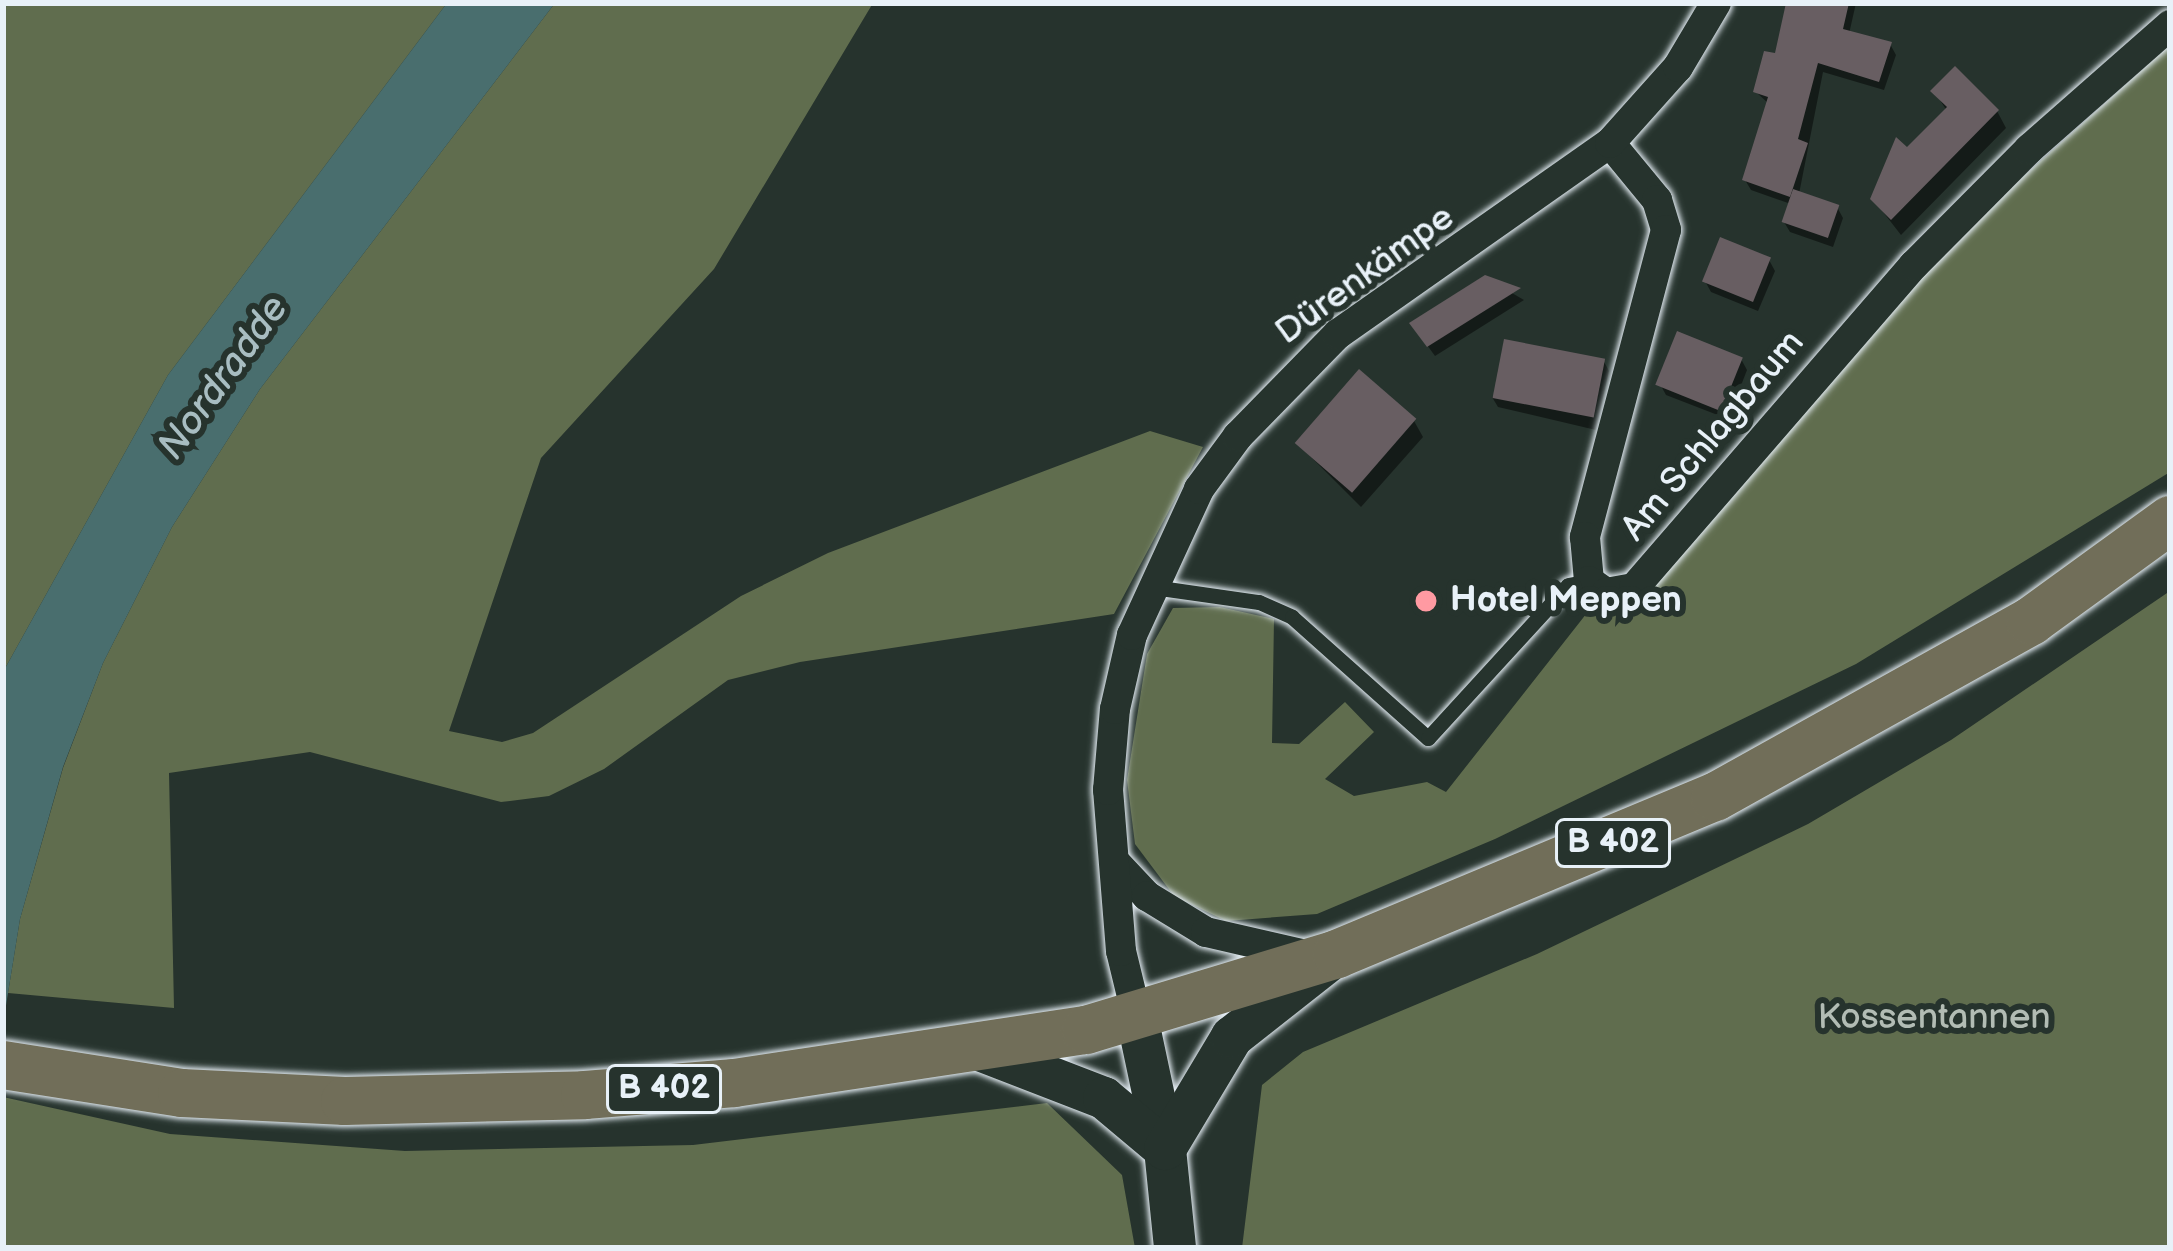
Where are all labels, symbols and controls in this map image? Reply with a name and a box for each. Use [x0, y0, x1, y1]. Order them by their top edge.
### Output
street label: Dürenkämpe [1267, 196, 1463, 354]
water label: Nordradde [149, 287, 299, 469]
street label: Am Schlagbaum [1612, 322, 1814, 550]
place label: Hotel Meppen [1450, 579, 1682, 623]
marker: Hotel Meppen [1413, 588, 1439, 614]
road number: B 402 [1553, 816, 1673, 870]
park label: Kossentannen [1817, 996, 2051, 1040]
road number: B 402 [604, 1062, 724, 1116]

